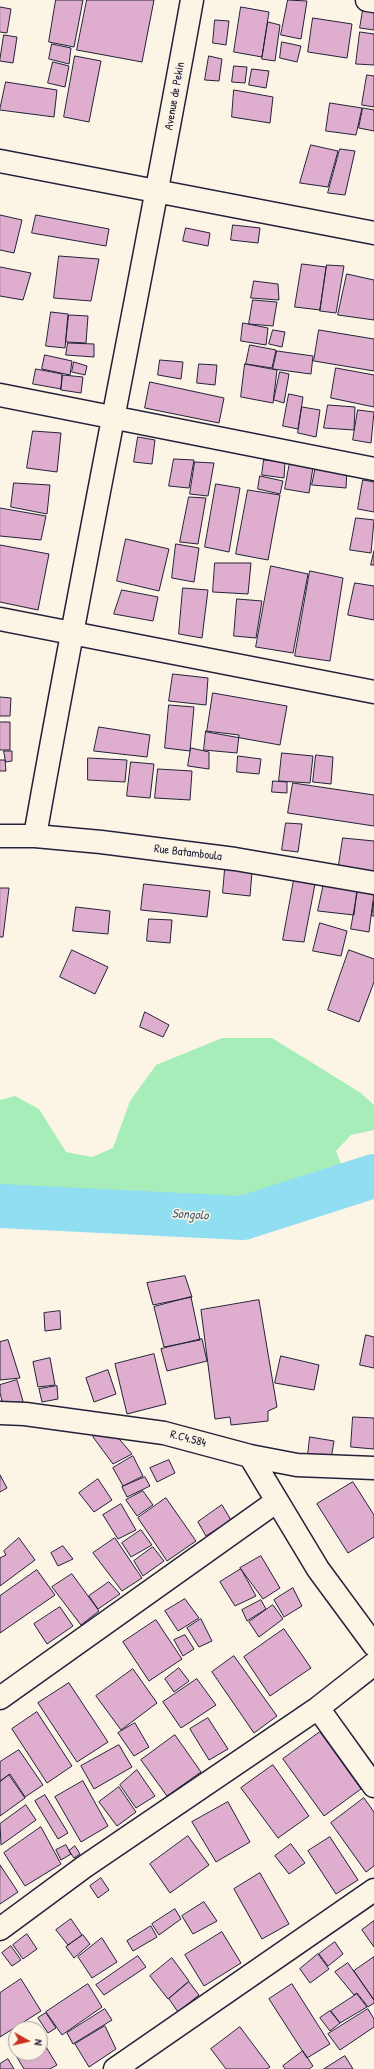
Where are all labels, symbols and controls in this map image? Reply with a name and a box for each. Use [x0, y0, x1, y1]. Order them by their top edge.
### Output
street label: Avenue de Pekin [162, 61, 188, 131]
street label: Rue Batamboula [153, 842, 223, 864]
water label: Songolo [171, 1206, 209, 1224]
street label: R.C4.584 [169, 1427, 207, 1451]
north arrow [8, 2021, 48, 2061]
text: N [32, 2039, 46, 2046]

